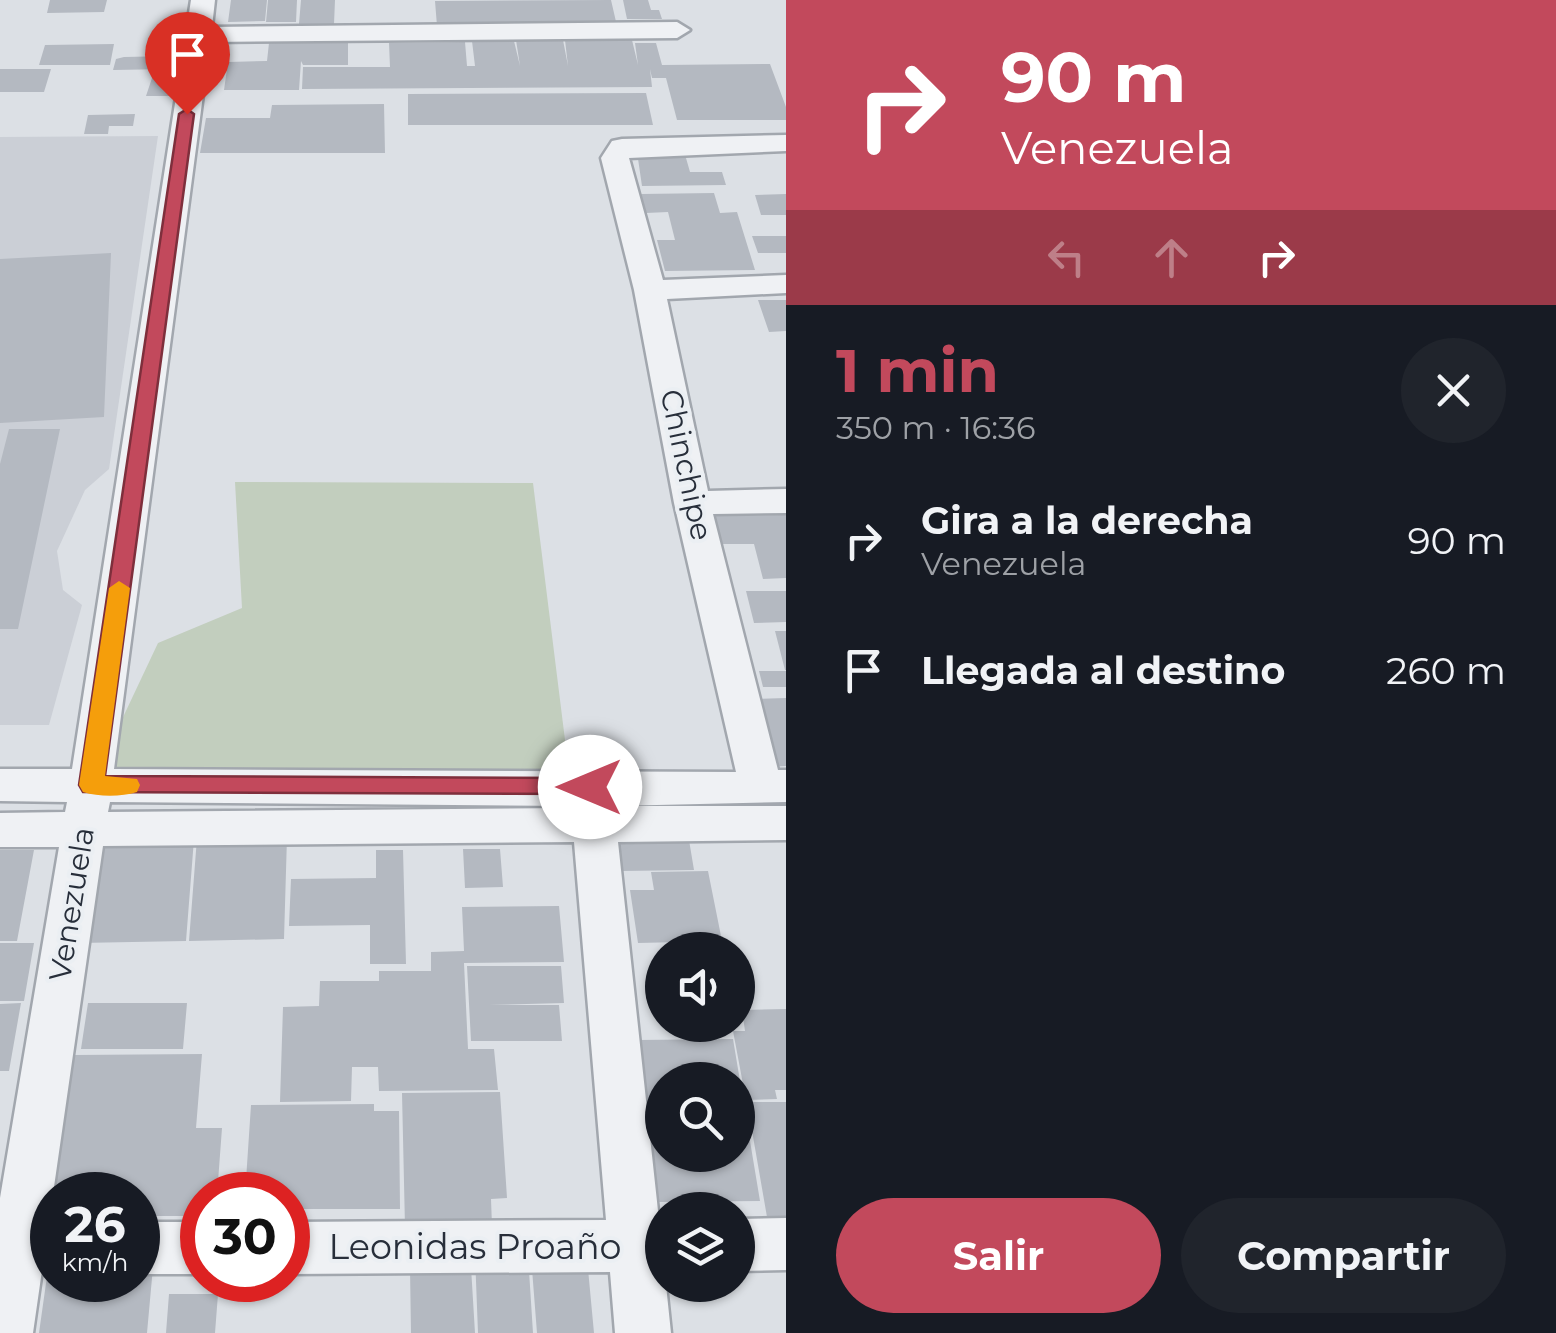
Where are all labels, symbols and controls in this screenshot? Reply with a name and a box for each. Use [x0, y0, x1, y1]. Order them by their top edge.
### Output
pin [145, 12, 230, 115]
icon: arrive [160, 27, 215, 82]
text: 90 m [1001, 34, 1186, 120]
icon: right [836, 40, 966, 170]
text: Venezuela [1001, 120, 1234, 175]
icon: left [1039, 230, 1094, 285]
icon: ahead [1144, 230, 1199, 285]
icon: right [1249, 230, 1304, 285]
text: 1 min [836, 334, 999, 407]
button: close [1401, 338, 1506, 443]
street label: Chinchipe [652, 386, 721, 544]
text: 350 m · 16:36 [836, 408, 1036, 447]
text: Gira a la derecha [921, 497, 1253, 544]
icon: right [836, 513, 891, 568]
text: 90 m [1407, 517, 1506, 564]
text: Venezuela [921, 544, 1086, 583]
icon: arrive [836, 643, 891, 698]
text: Llegada al destino [921, 647, 1285, 694]
text: 260 m [1386, 647, 1506, 694]
position arrow [538, 735, 642, 839]
street label: Venezuela [41, 824, 102, 983]
map controls [645, 932, 755, 1302]
button: sound [645, 932, 755, 1042]
button: search [645, 1062, 755, 1172]
speed limit sign: 30 [180, 1172, 310, 1302]
button: layers [645, 1192, 755, 1302]
text: 26 [64, 1194, 126, 1255]
button: Salir [836, 1198, 1161, 1313]
button: Compartir [1181, 1198, 1506, 1313]
street label: Leonidas Proaño [328, 1225, 622, 1268]
text: km/h [62, 1247, 128, 1277]

